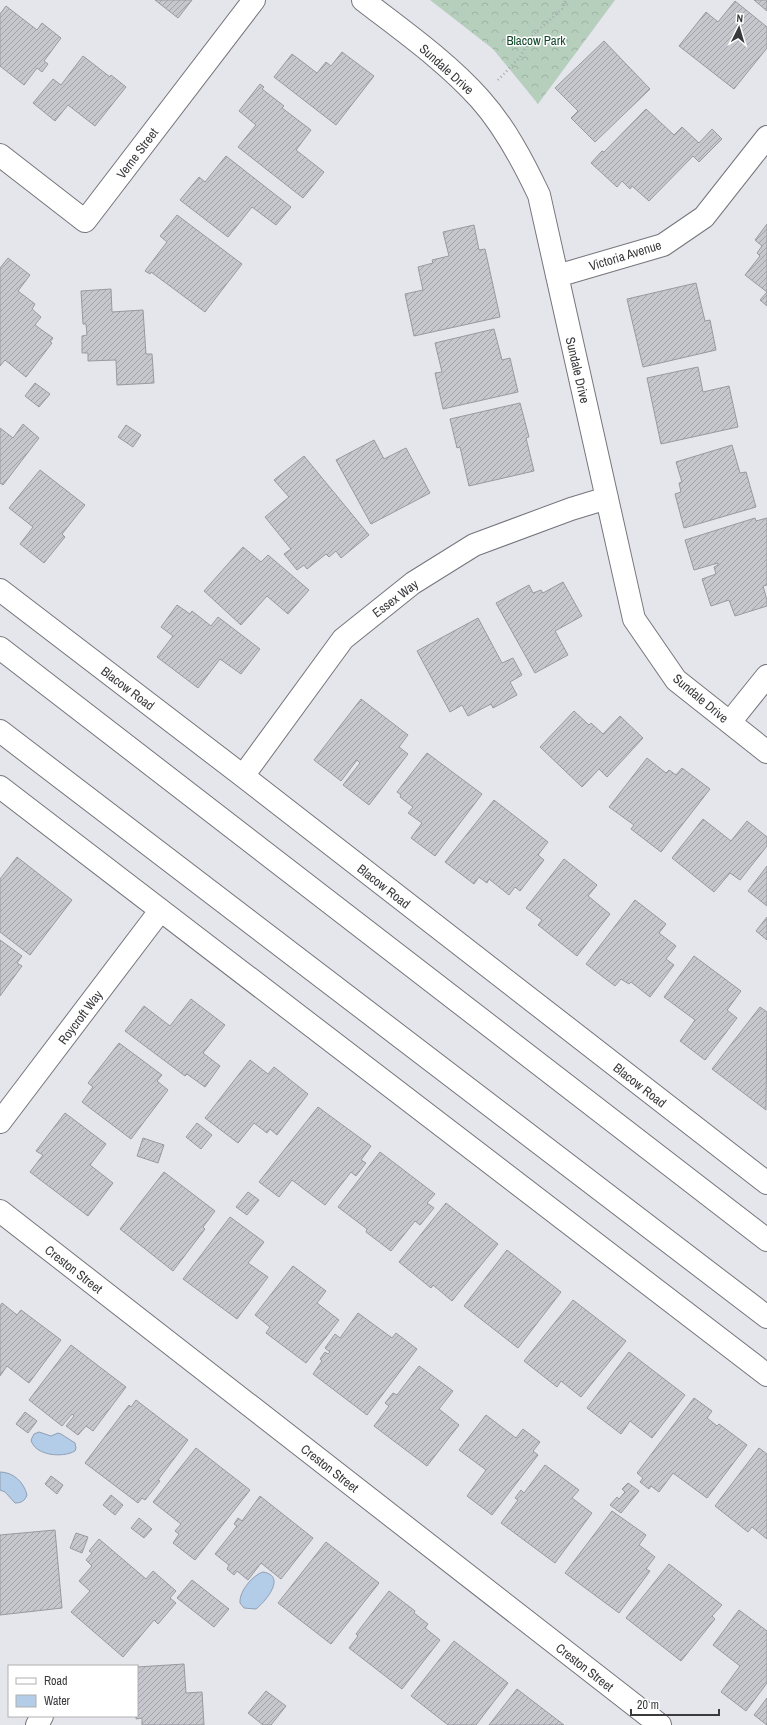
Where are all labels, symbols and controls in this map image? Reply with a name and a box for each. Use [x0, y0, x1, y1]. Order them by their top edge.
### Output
north arrow [719, 8, 759, 48]
text: N [736, 11, 744, 25]
park label: Blacow Park [506, 32, 566, 49]
street label: Sundale Drive [416, 40, 478, 98]
street label: Verne Street [113, 124, 162, 182]
street label: Victoria Avenue [587, 236, 664, 275]
street label: Sundale Drive [562, 335, 593, 405]
street label: Essex Way [369, 575, 422, 621]
street label: Blacow Road [98, 663, 158, 714]
street label: Sundale Drive [669, 670, 732, 727]
street label: Blacow Road [354, 860, 414, 912]
street label: Roycroft Way [54, 986, 107, 1048]
street label: Blacow Road [610, 1059, 670, 1111]
street label: Creston Street [41, 1242, 106, 1297]
street label: Creston Street [297, 1441, 362, 1496]
street label: Creston Street [552, 1640, 617, 1695]
legend [8, 1665, 138, 1717]
text: Road [44, 1673, 68, 1689]
scale bar [631, 1691, 719, 1717]
text: Water [44, 1693, 71, 1709]
text: 20 m [637, 1697, 659, 1713]

